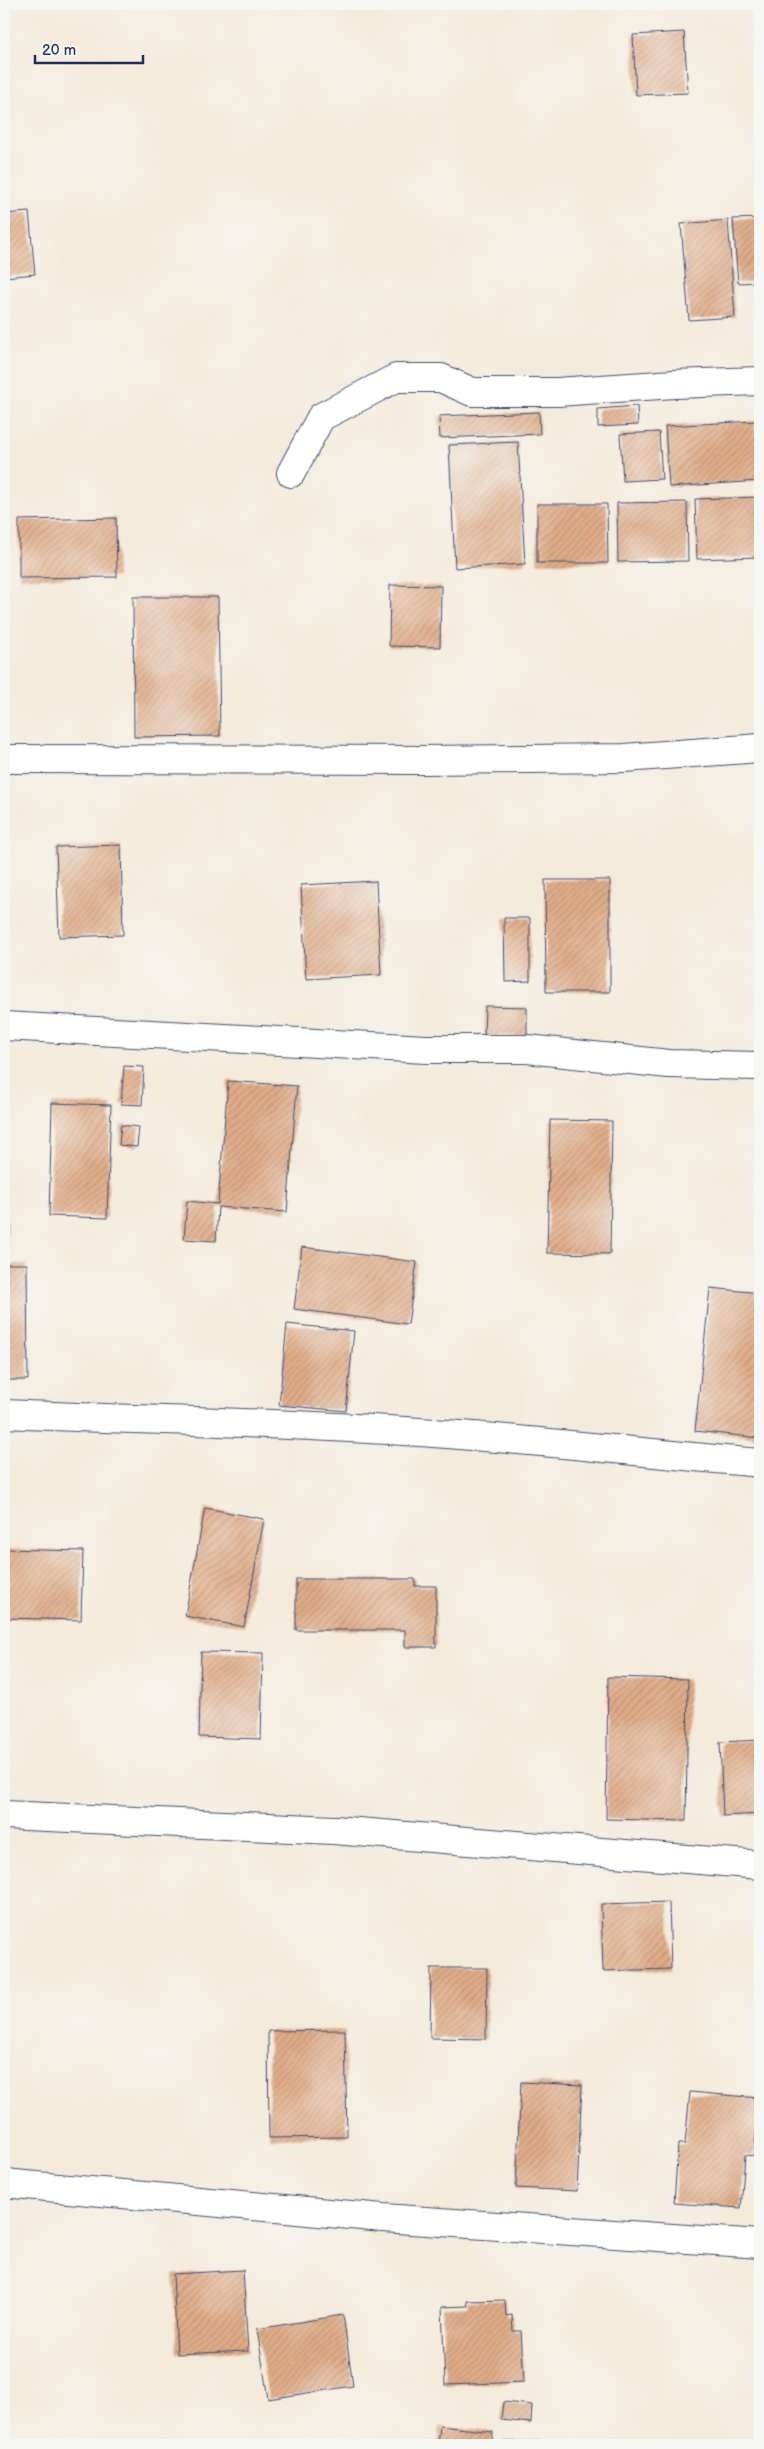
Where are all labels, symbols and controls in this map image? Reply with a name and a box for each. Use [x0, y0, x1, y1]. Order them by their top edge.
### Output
scale bar [35, 32, 142, 64]
text: 20 m [42, 41, 76, 60]

